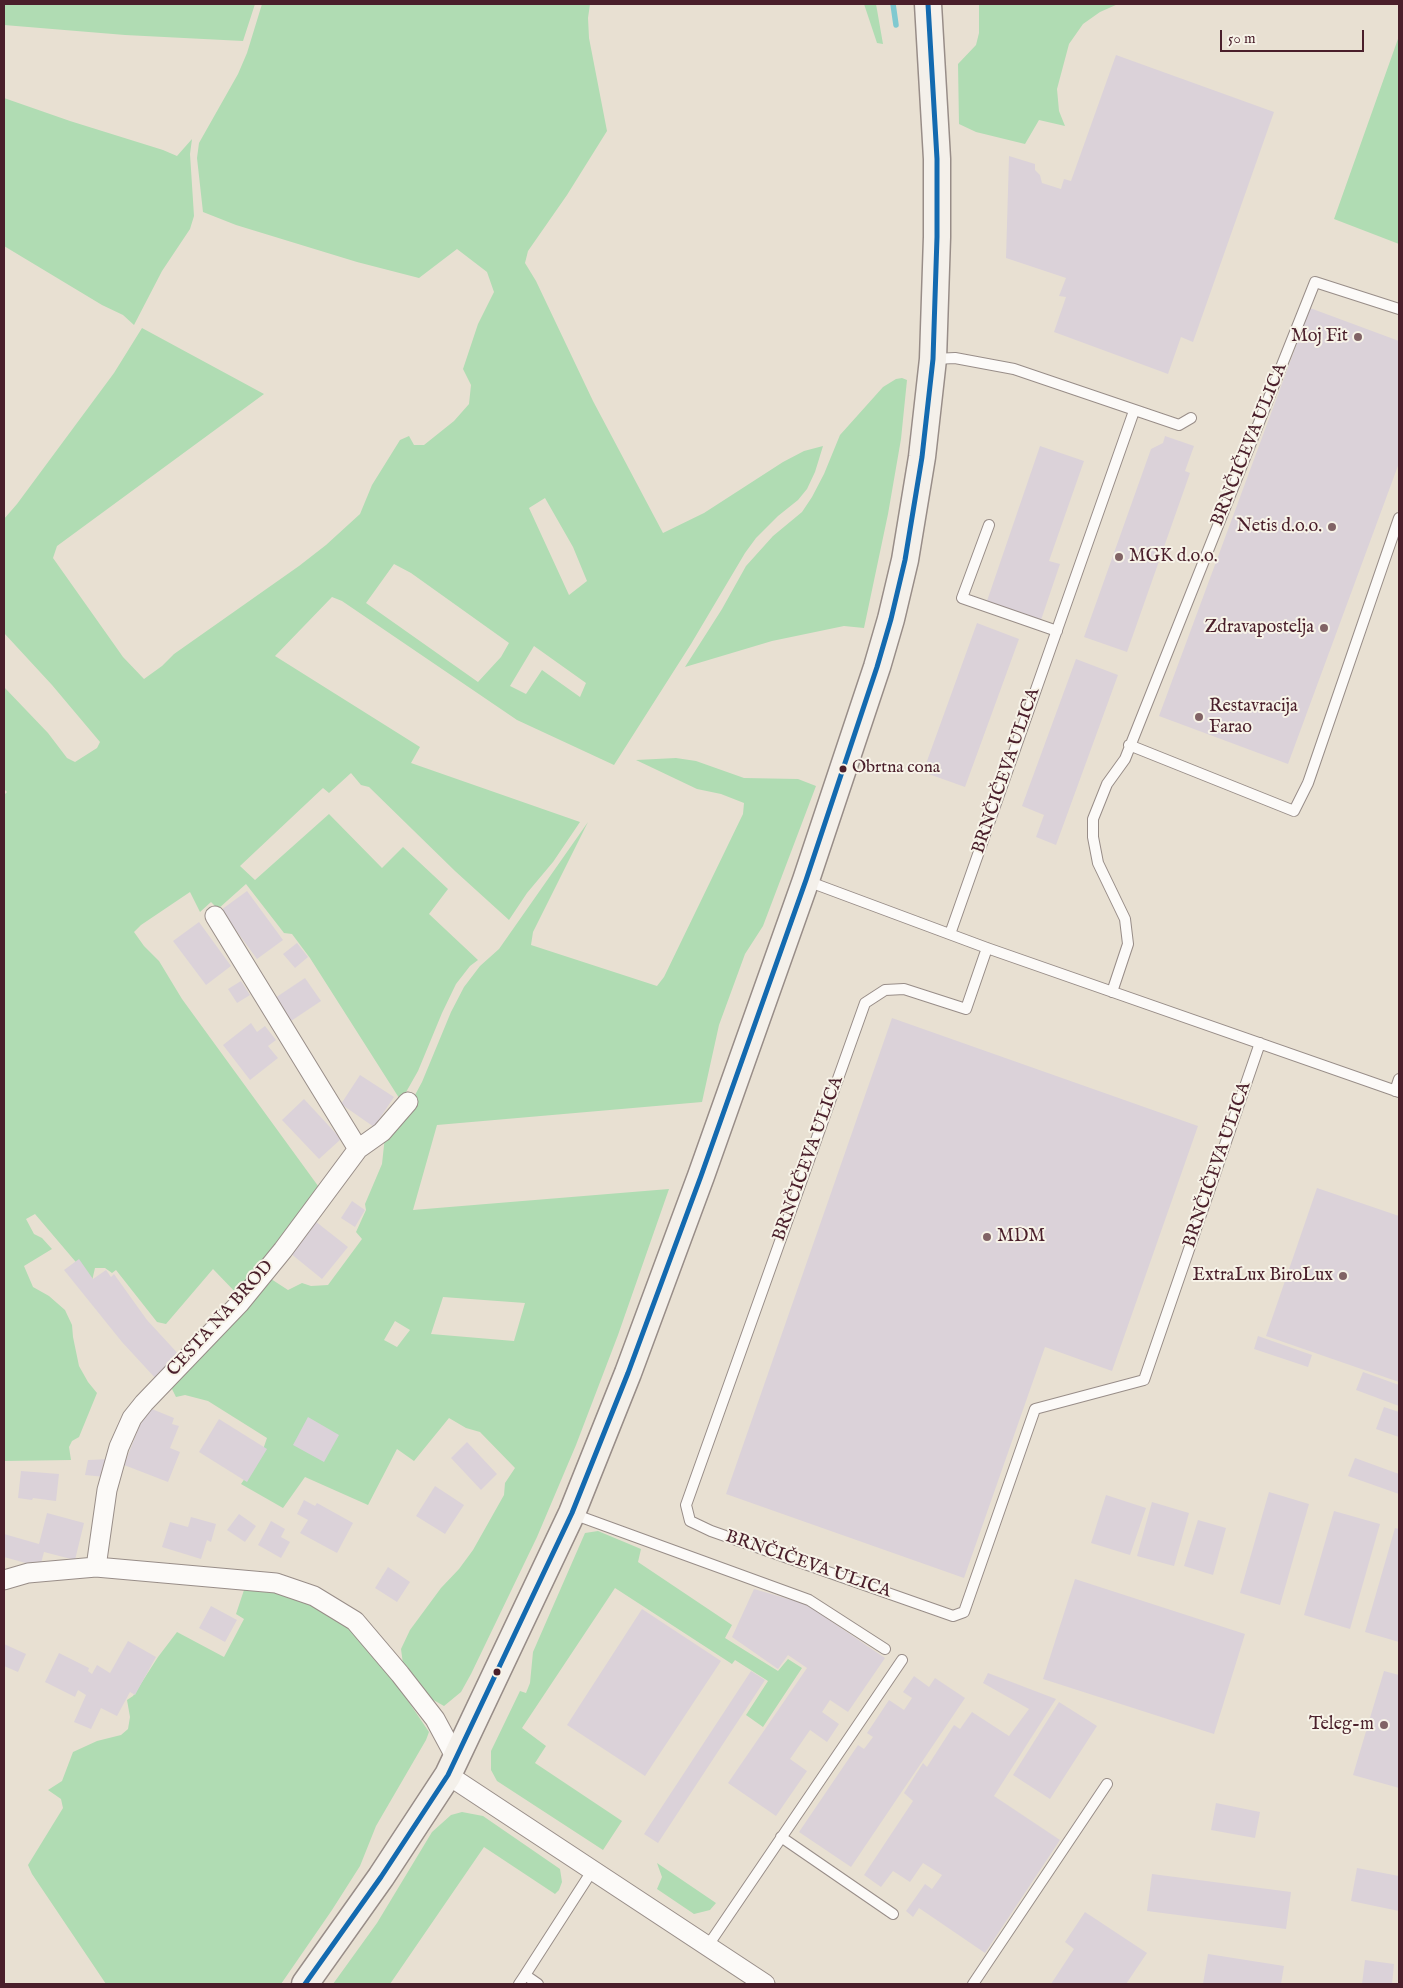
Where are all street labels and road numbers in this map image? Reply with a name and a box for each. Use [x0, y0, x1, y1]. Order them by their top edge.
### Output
street label: BRNČIČEVA ULICA [1207, 360, 1293, 530]
street label: BRNČIČEVA ULICA [968, 685, 1046, 857]
street label: BRNČIČEVA ULICA [769, 1074, 849, 1244]
street label: BRNČIČEVA ULICA [1179, 1079, 1257, 1251]
street label: CESTA NA BROD [163, 1256, 279, 1382]
street label: BRNČIČEVA ULICA [722, 1526, 894, 1604]

